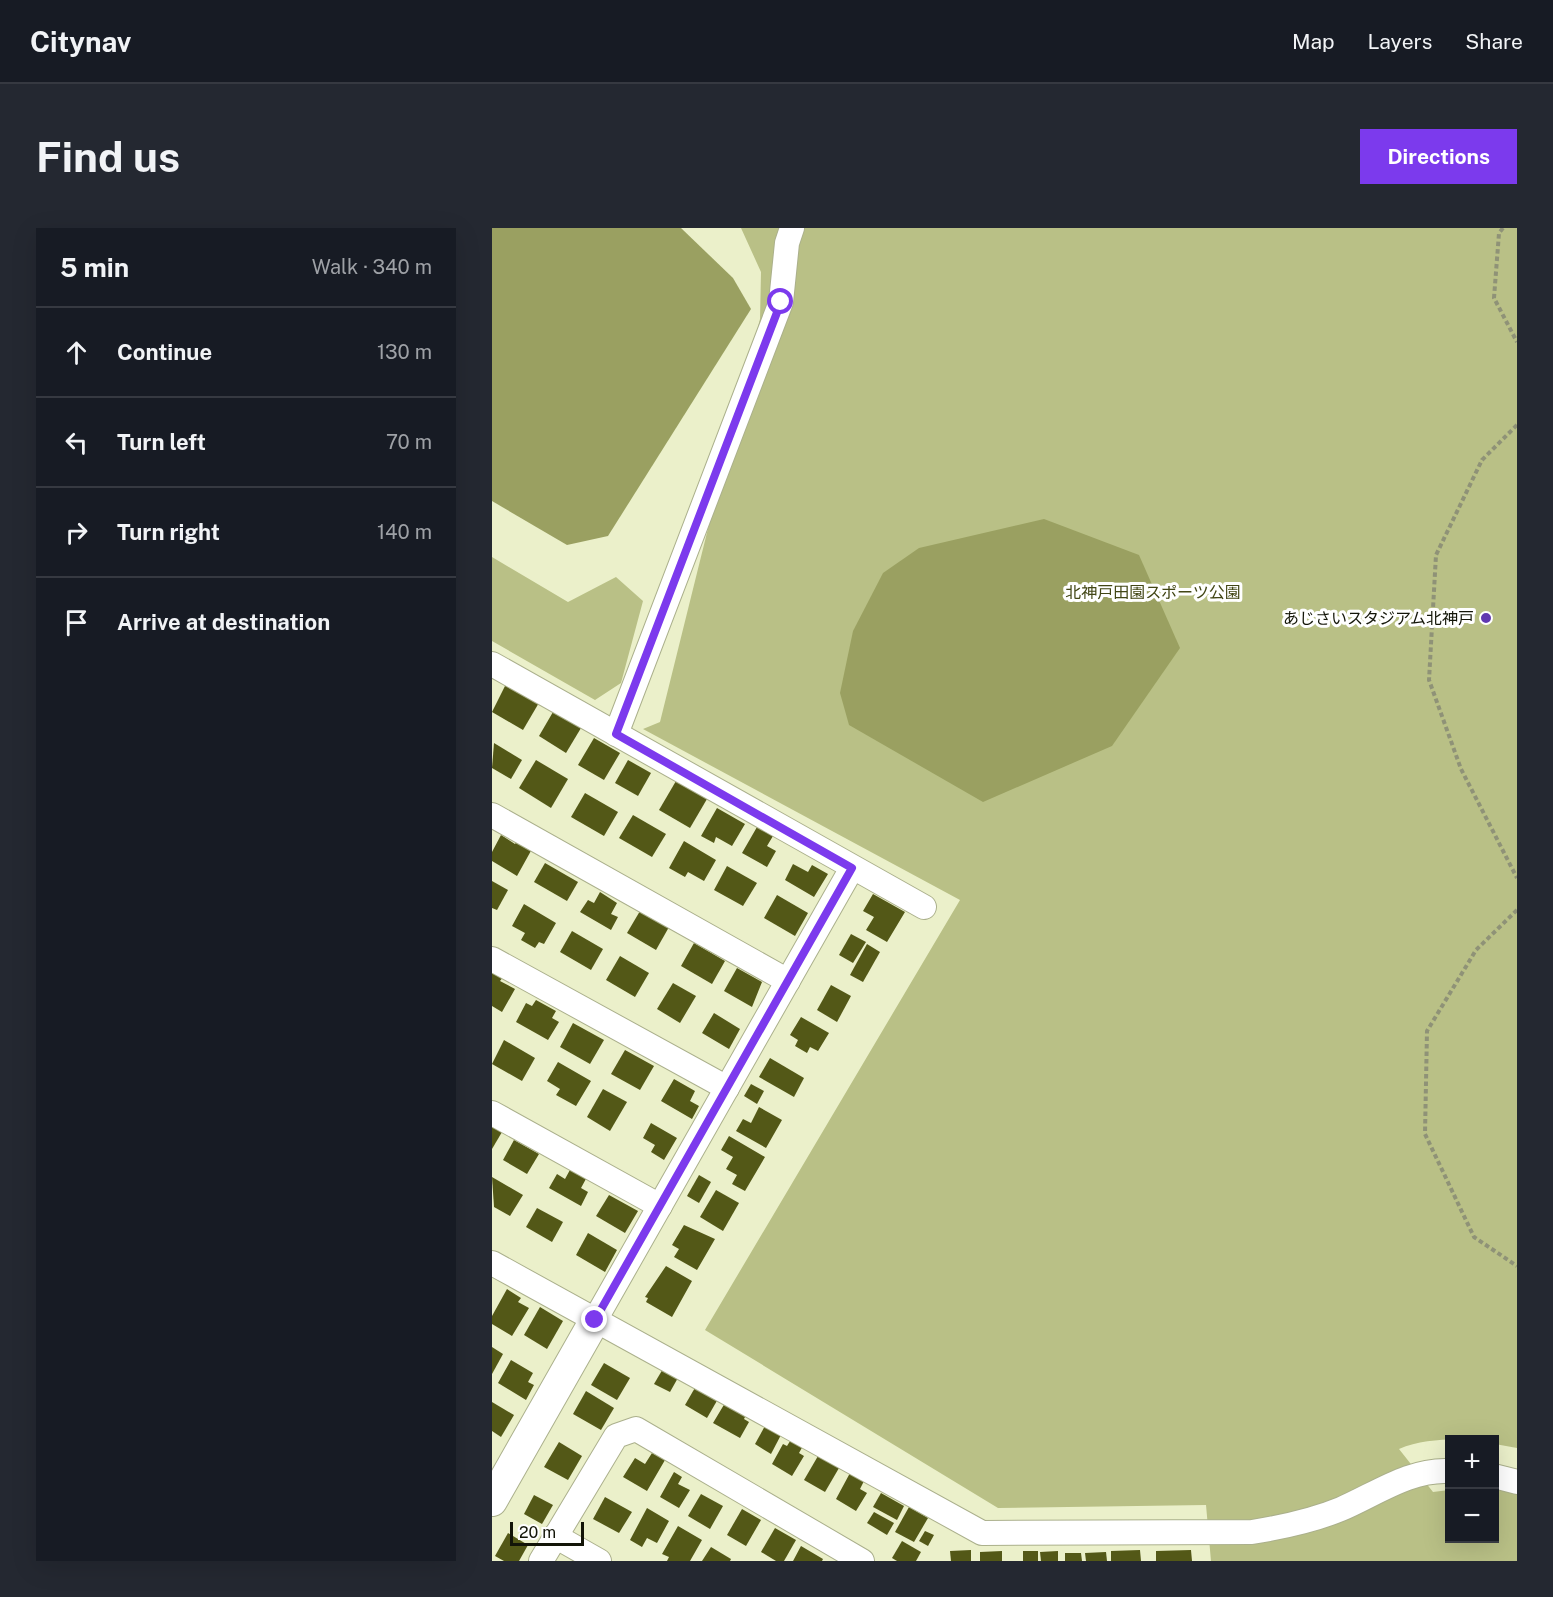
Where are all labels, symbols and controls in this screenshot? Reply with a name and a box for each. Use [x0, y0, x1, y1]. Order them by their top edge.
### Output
text: Citynav [30, 25, 131, 58]
text: Map [1292, 29, 1335, 54]
text: Layers [1368, 29, 1432, 54]
text: Share [1465, 29, 1523, 54]
button: Directions [1360, 129, 1517, 184]
text: Find us [36, 132, 180, 181]
text: 5 min [60, 252, 129, 283]
text: Walk · 340 m [312, 255, 432, 279]
route start [767, 288, 793, 314]
icon: ahead [60, 336, 93, 369]
text: Continue [117, 339, 212, 365]
text: 130 m [377, 340, 432, 364]
icon: left [60, 426, 93, 459]
text: Turn left [117, 429, 206, 455]
text: 70 m [386, 430, 432, 454]
icon: right [60, 516, 93, 549]
text: Turn right [117, 519, 220, 545]
text: 140 m [377, 520, 432, 544]
park label: 北神戸田園スポーツ公園 [1065, 583, 1241, 602]
icon: arrive [60, 606, 93, 639]
text: Arrive at destination [117, 609, 330, 635]
place label: あじさいスタジアム北神戸 [1283, 609, 1474, 628]
marker: あじさいスタジアム北神戸 [1479, 611, 1493, 625]
route end [581, 1306, 607, 1332]
map controls [1445, 1435, 1499, 1543]
button: + [1445, 1435, 1499, 1489]
button: − [1445, 1489, 1499, 1543]
scale bar [510, 1519, 584, 1546]
text: 20 m [519, 1523, 556, 1542]

